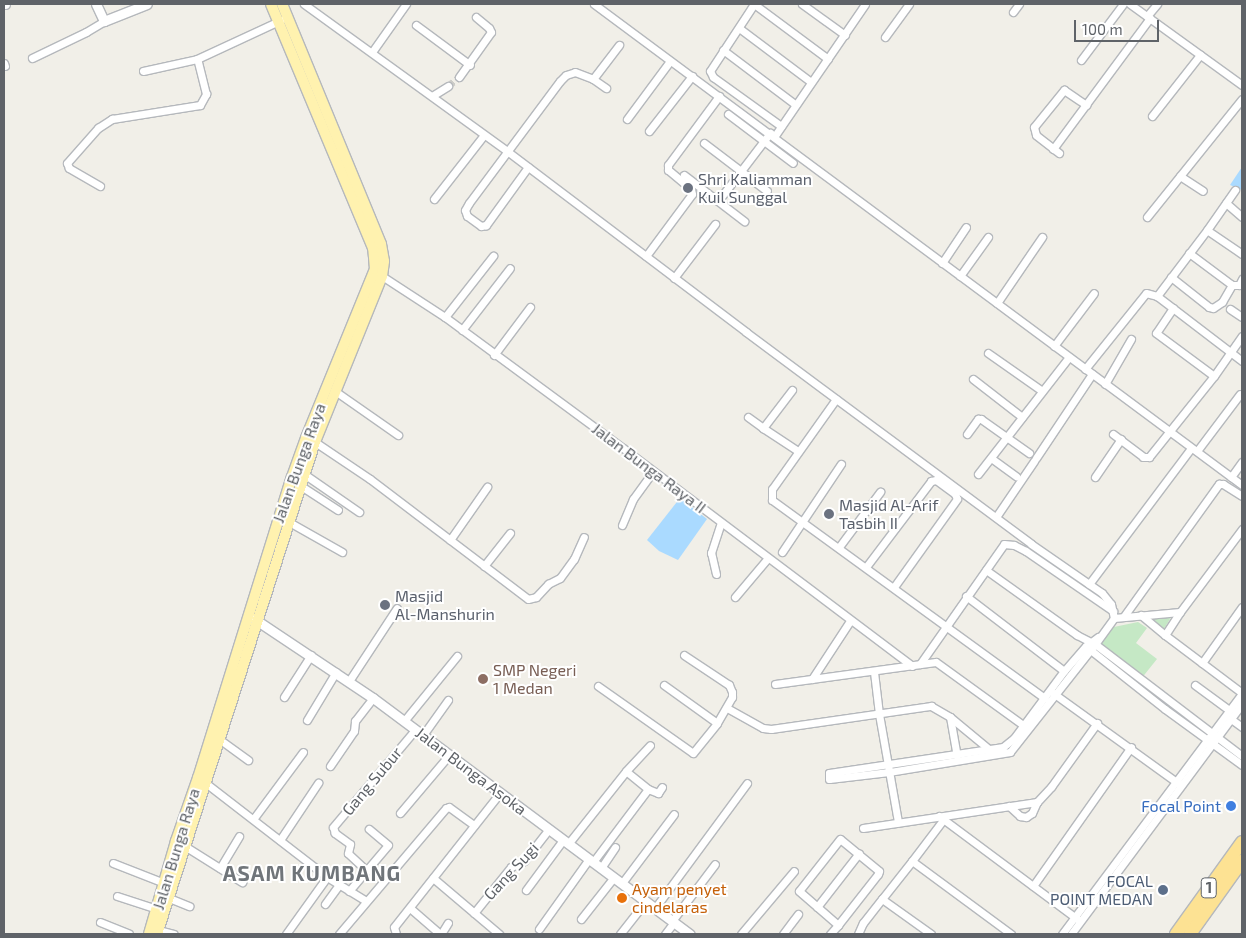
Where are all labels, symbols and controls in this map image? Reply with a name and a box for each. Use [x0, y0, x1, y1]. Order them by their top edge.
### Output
scale bar [1076, 10, 1161, 42]
text: 100 m [1082, 20, 1123, 38]
place label: Shri Kaliamman Kuil Sunggal [698, 169, 812, 207]
marker: Shri Kaliamman Kuil Sunggal [682, 182, 694, 194]
street label: Jalan Bunga Raya [268, 401, 330, 525]
street label: Jalan Bunga Raya II [588, 419, 710, 517]
place label: Masjid Al-Arif Tasbih II [839, 495, 939, 533]
marker: Masjid Al-Arif Tasbih II [823, 508, 835, 520]
place label: Masjid Al-Manshurin [395, 586, 495, 624]
marker: Masjid Al-Manshurin [379, 599, 391, 611]
place label: SMP Negeri 1 Medan [493, 660, 577, 698]
marker: SMP Negeri 1 Medan [477, 673, 489, 685]
street label: Jalan Bunga Asoka [412, 723, 530, 819]
street label: Gang Subur [338, 743, 406, 819]
street label: Jalan Bunga Raya [148, 786, 204, 912]
place label: Focal Point [1141, 796, 1221, 816]
marker: Focal Point [1225, 800, 1237, 812]
street label: Gang Sugi [480, 838, 542, 904]
district label: ASAM KUMBANG [221, 860, 403, 886]
place label: FOCAL POINT MEDAN [1050, 871, 1153, 909]
road number: 1 [1200, 876, 1218, 900]
place label: Ayam penyet cindelaras [632, 879, 727, 917]
marker: FOCAL POINT MEDAN [1157, 884, 1169, 896]
marker: Ayam penyet cindelaras [616, 892, 628, 904]

